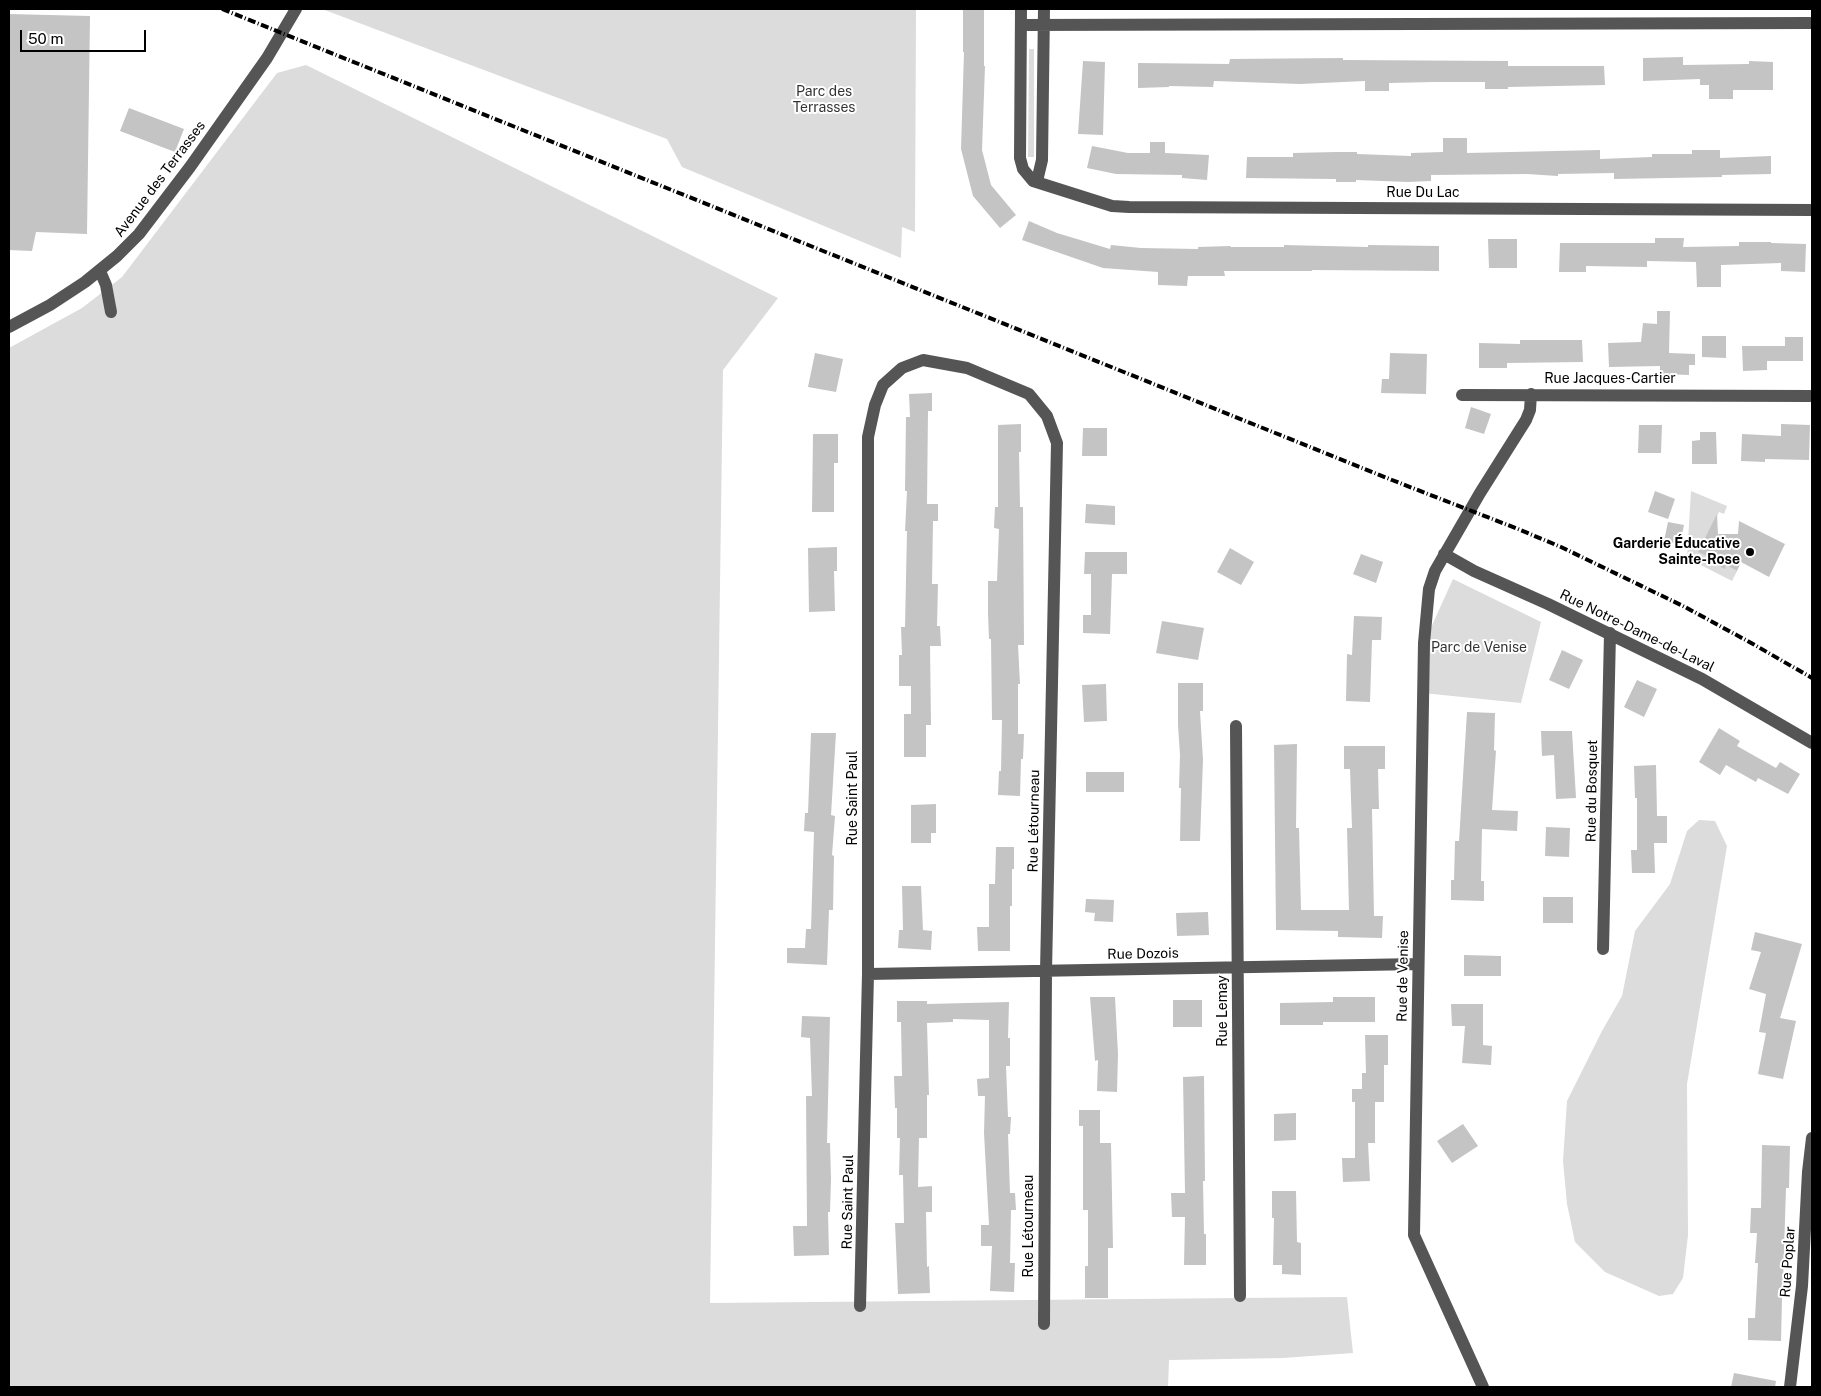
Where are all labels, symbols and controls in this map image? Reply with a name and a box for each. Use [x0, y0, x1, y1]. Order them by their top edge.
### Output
scale bar [22, 20, 149, 52]
text: 50 m [28, 30, 63, 47]
park label: Parc des Terrasses [793, 84, 855, 116]
street label: Avenue des Terrasses [111, 118, 209, 240]
street label: Rue Du Lac [1386, 185, 1460, 201]
street label: Rue Jacques-Cartier [1544, 371, 1676, 387]
place label: Garderie Éducative Sainte-Rose [1613, 536, 1740, 568]
marker: Garderie Éducative Sainte-Rose [1744, 546, 1756, 558]
street label: Rue Notre-Dame-de-Laval [1557, 586, 1717, 676]
park label: Parc de Venise [1431, 640, 1527, 656]
street label: Rue du Bosquet [1583, 740, 1601, 842]
street label: Rue Saint Paul [845, 750, 861, 846]
street label: Rue Létourneau [1025, 769, 1043, 873]
street label: Rue de Venise [1394, 930, 1412, 1022]
street label: Rue Dozois [1107, 945, 1179, 963]
street label: Rue Lemay [1215, 975, 1231, 1047]
street label: Rue Saint Paul [839, 1154, 857, 1250]
street label: Rue Létourneau [1021, 1175, 1037, 1277]
street label: Rue Poplar [1777, 1226, 1799, 1298]

